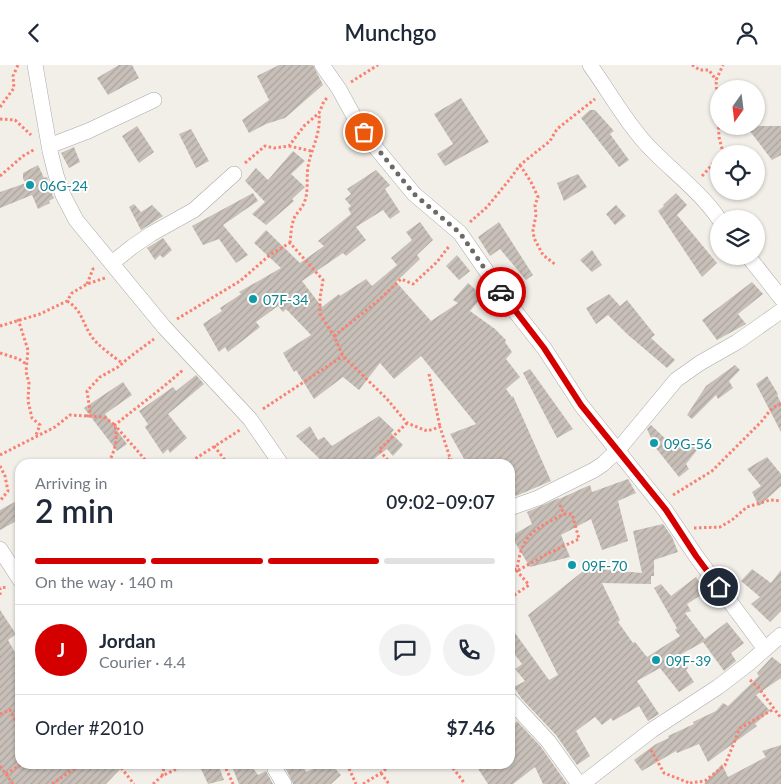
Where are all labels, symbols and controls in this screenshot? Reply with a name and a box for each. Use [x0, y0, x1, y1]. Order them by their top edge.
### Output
icon: back [20, 19, 48, 47]
text: Munchgo [345, 19, 436, 46]
icon: person [733, 19, 761, 47]
north arrow [710, 80, 765, 135]
map controls [710, 80, 765, 265]
pin [343, 111, 385, 153]
icon: bag [350, 118, 378, 146]
button: locate [710, 145, 765, 200]
place label: 06G-24 [40, 177, 88, 194]
marker: 06G-24 [24, 179, 36, 191]
button: layers [710, 210, 765, 265]
courier [476, 267, 526, 317]
icon: car [487, 278, 515, 306]
place label: 07F-34 [263, 291, 308, 308]
marker: 07F-34 [247, 293, 259, 305]
place label: 09G-56 [664, 435, 712, 452]
marker: 09G-56 [648, 437, 660, 449]
text: Arriving in [35, 473, 108, 492]
text: 09:02–09:07 [386, 490, 495, 513]
text: 2 min [35, 491, 114, 530]
place label: 09F-70 [582, 557, 627, 574]
marker: 09F-70 [566, 559, 578, 571]
pin [698, 566, 740, 608]
text: On the way · 140 m [35, 572, 173, 591]
icon: home [705, 573, 733, 601]
button: chat [379, 624, 431, 676]
button: phone [443, 624, 495, 676]
text: Jordan [99, 629, 156, 652]
text: J [57, 638, 65, 661]
text: Courier · 4.4 [99, 652, 186, 671]
place label: 09F-39 [666, 652, 711, 669]
marker: 09F-39 [650, 654, 662, 666]
text: Order #2010 [35, 716, 144, 739]
text: $7.46 [446, 716, 495, 739]

